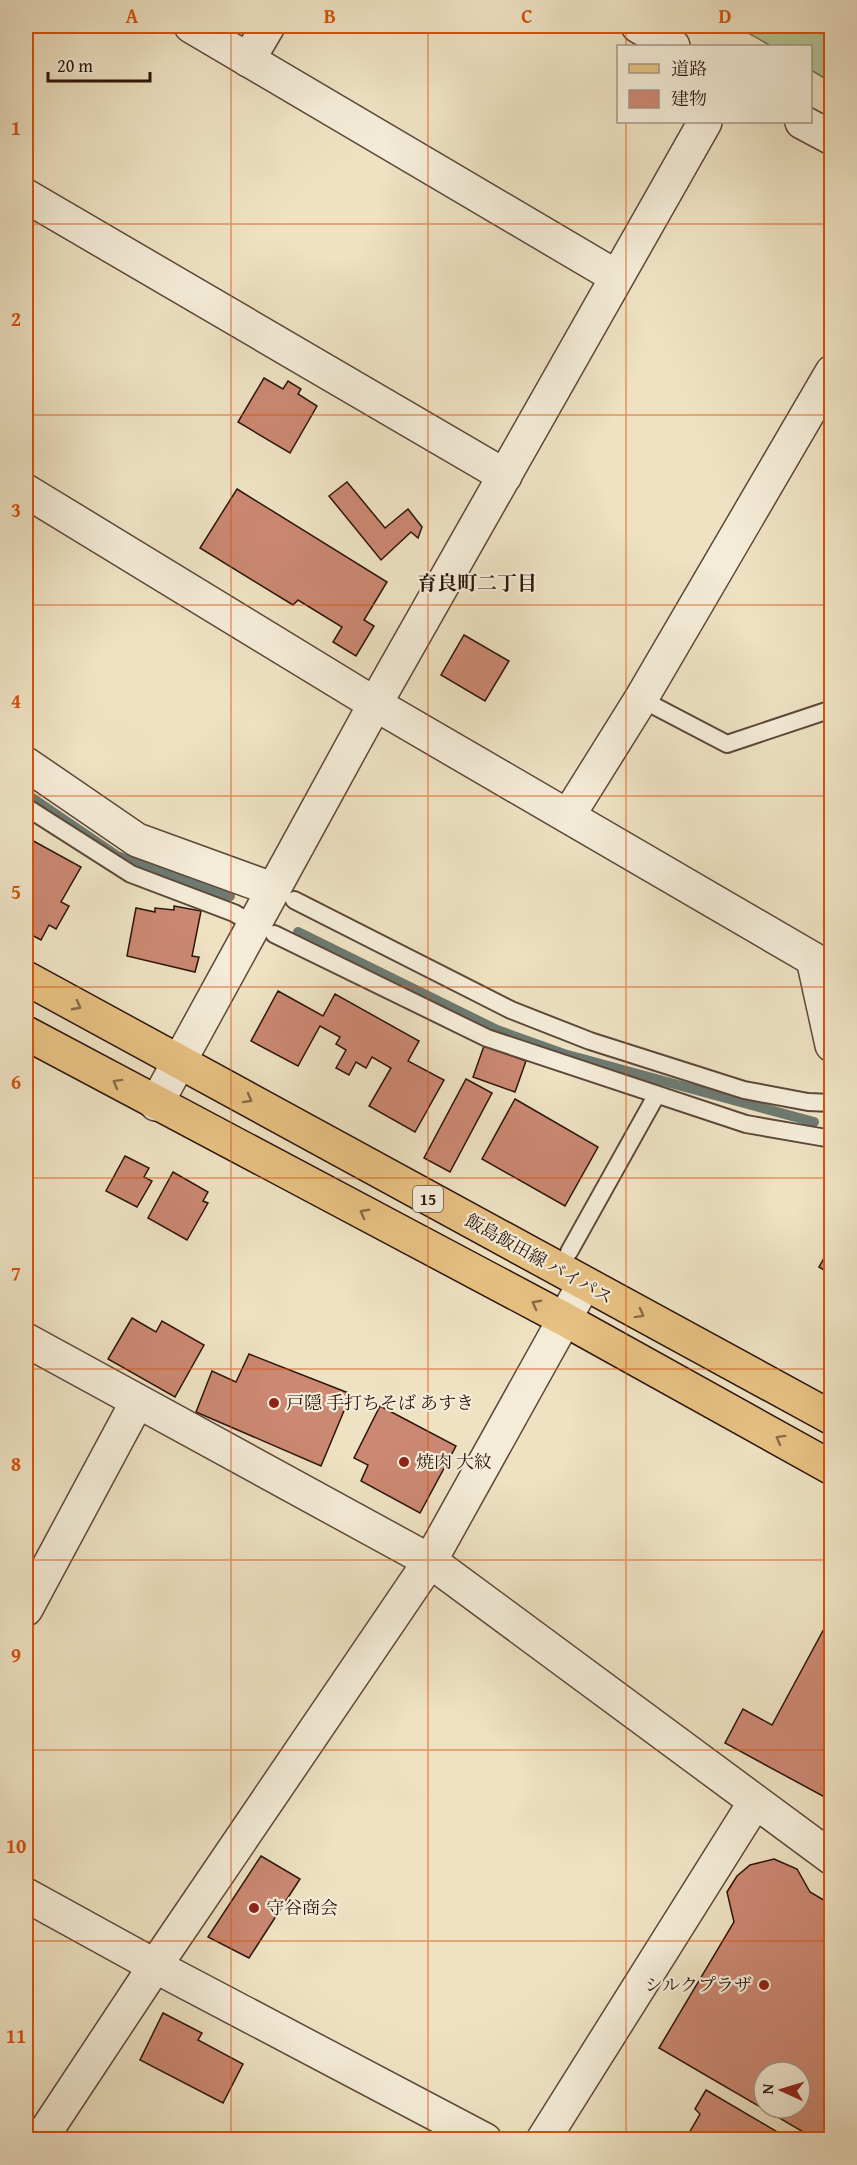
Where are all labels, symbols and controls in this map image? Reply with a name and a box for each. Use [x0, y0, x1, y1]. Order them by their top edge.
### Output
text: A [126, 1, 139, 30]
text: B [324, 1, 336, 30]
text: C [521, 1, 533, 30]
text: D [718, 1, 732, 30]
scale bar [48, 45, 150, 83]
legend [617, 45, 812, 123]
text: 20 m [57, 52, 93, 79]
text: 道路 [671, 55, 707, 82]
text: 建物 [671, 85, 707, 112]
text: 1 [11, 113, 21, 142]
text: 2 [11, 304, 21, 333]
text: 3 [11, 495, 21, 524]
district label: 育良町二丁目 [417, 568, 537, 597]
text: 4 [11, 686, 21, 715]
text: 5 [11, 877, 21, 906]
one-way arrow [71, 999, 81, 1010]
text: 6 [11, 1067, 21, 1096]
one-way arrow [113, 1079, 124, 1090]
one-way arrow [242, 1092, 252, 1103]
road number: 15 [413, 1186, 443, 1212]
street label: 飯島飯田線 バイパス [460, 1207, 618, 1311]
one-way arrow [360, 1209, 370, 1220]
text: 7 [11, 1258, 21, 1287]
one-way arrow [532, 1300, 543, 1311]
one-way arrow [634, 1307, 644, 1318]
place label: 戸隠 手打ちそば あすき [286, 1389, 474, 1416]
marker: 戸隠 手打ちそば あすき [267, 1396, 281, 1410]
one-way arrow [776, 1435, 787, 1446]
place label: 焼肉 大紋 [416, 1448, 492, 1475]
text: 8 [11, 1449, 21, 1478]
marker: 焼肉 大紋 [397, 1455, 411, 1469]
text: 9 [11, 1640, 21, 1669]
text: 10 [6, 1831, 26, 1860]
place label: 守谷商会 [266, 1894, 338, 1921]
marker: 守谷商会 [247, 1901, 261, 1915]
place label: シルクプラザ [645, 1971, 752, 1998]
marker: シルクプラザ [757, 1978, 771, 1992]
text: 11 [6, 2021, 26, 2050]
north arrow [752, 2060, 812, 2120]
text: N [755, 2082, 779, 2095]

